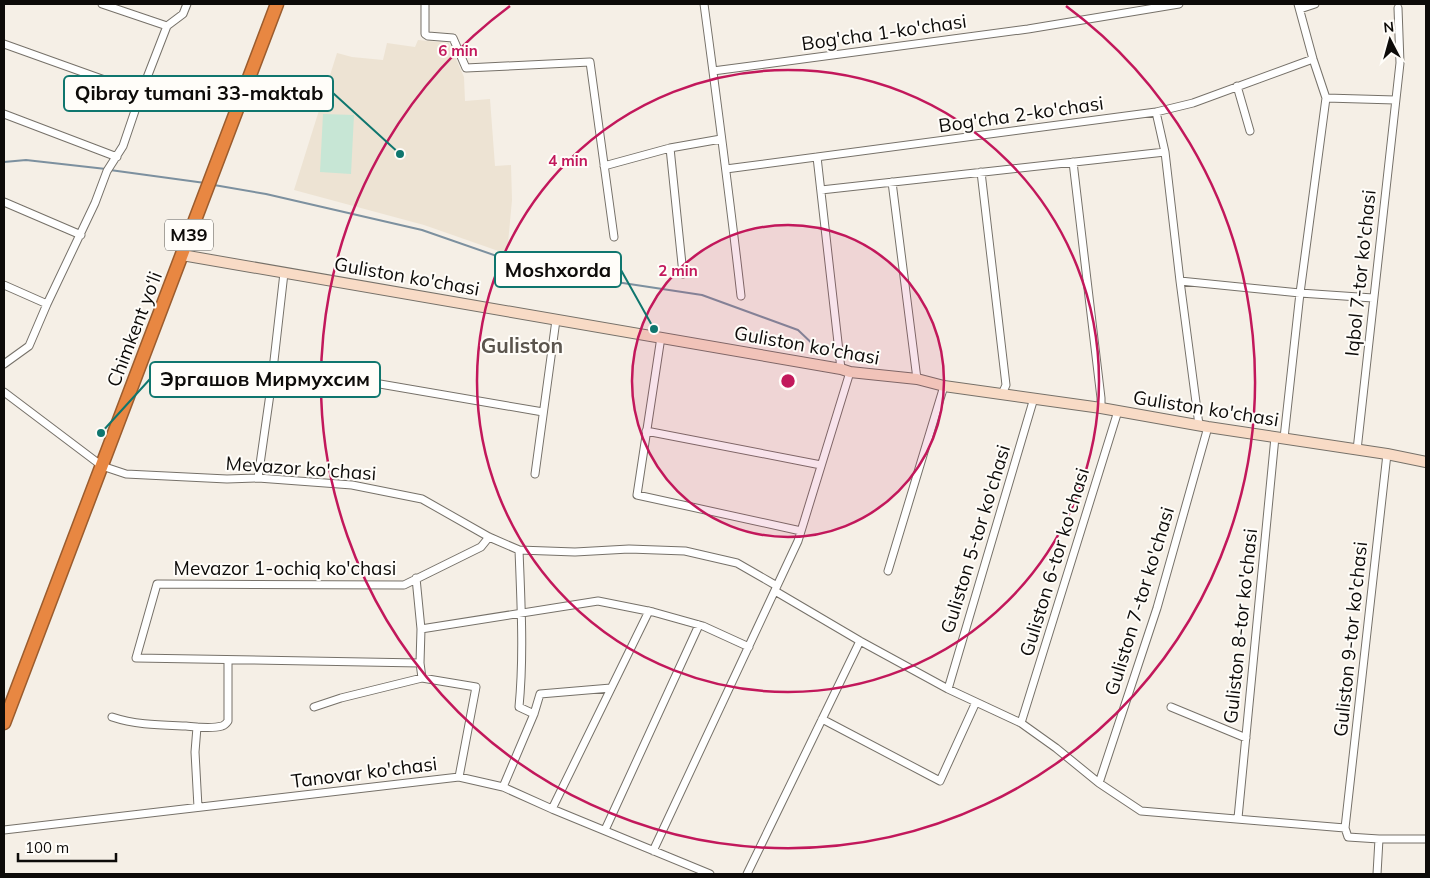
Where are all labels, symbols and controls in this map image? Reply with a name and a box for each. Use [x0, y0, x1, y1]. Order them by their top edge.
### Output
street label: Bog'cha 1-ko'chasi [800, 9, 968, 55]
north arrow [1365, 15, 1415, 65]
text: N [1382, 18, 1395, 37]
text: 6 min [438, 41, 478, 60]
callout: Qibray tumani 33-maktab [64, 76, 333, 111]
text: Qibray tumani 33-maktab [75, 80, 323, 105]
street label: Bog'cha 2-ko'chasi [937, 91, 1105, 137]
text: 4 min [548, 151, 588, 170]
street label: Iqbol 7-tor ko'chasi [1339, 189, 1381, 357]
road number: M39 [165, 220, 213, 250]
street label: Guliston ko'chasi [332, 251, 482, 301]
callout: Moshxorda [495, 252, 621, 287]
text: Moshxorda [505, 257, 611, 282]
text: 2 min [658, 261, 698, 280]
street label: Chimkent yo‘li [101, 268, 167, 390]
street label: Guliston ko'chasi [732, 320, 882, 370]
district label: Guliston [481, 332, 563, 358]
callout: Эргашов Мирмухсим [150, 362, 380, 397]
text: Эргашов Мирмухсим [160, 366, 370, 391]
centre of rings [779, 372, 797, 390]
street label: Guliston ko'chasi [1131, 385, 1281, 431]
street label: Guliston 5-tor ko'chasi [935, 442, 1015, 636]
street label: Mevazor ko'chasi [225, 451, 377, 485]
street label: Guliston 6-tor ko'chasi [1014, 465, 1094, 659]
street label: Guliston 7-tor ko'chasi [1099, 504, 1179, 698]
street label: Guliston 8-tor ko'chasi [1218, 527, 1262, 725]
street label: Guliston 9-tor ko'chasi [1328, 540, 1372, 738]
street label: Mevazor 1-ochiq ko'chasi [174, 556, 396, 580]
street label: Tanovar ko'chasi [290, 751, 438, 793]
scale bar [18, 830, 115, 862]
text: 100 m [25, 838, 69, 857]

